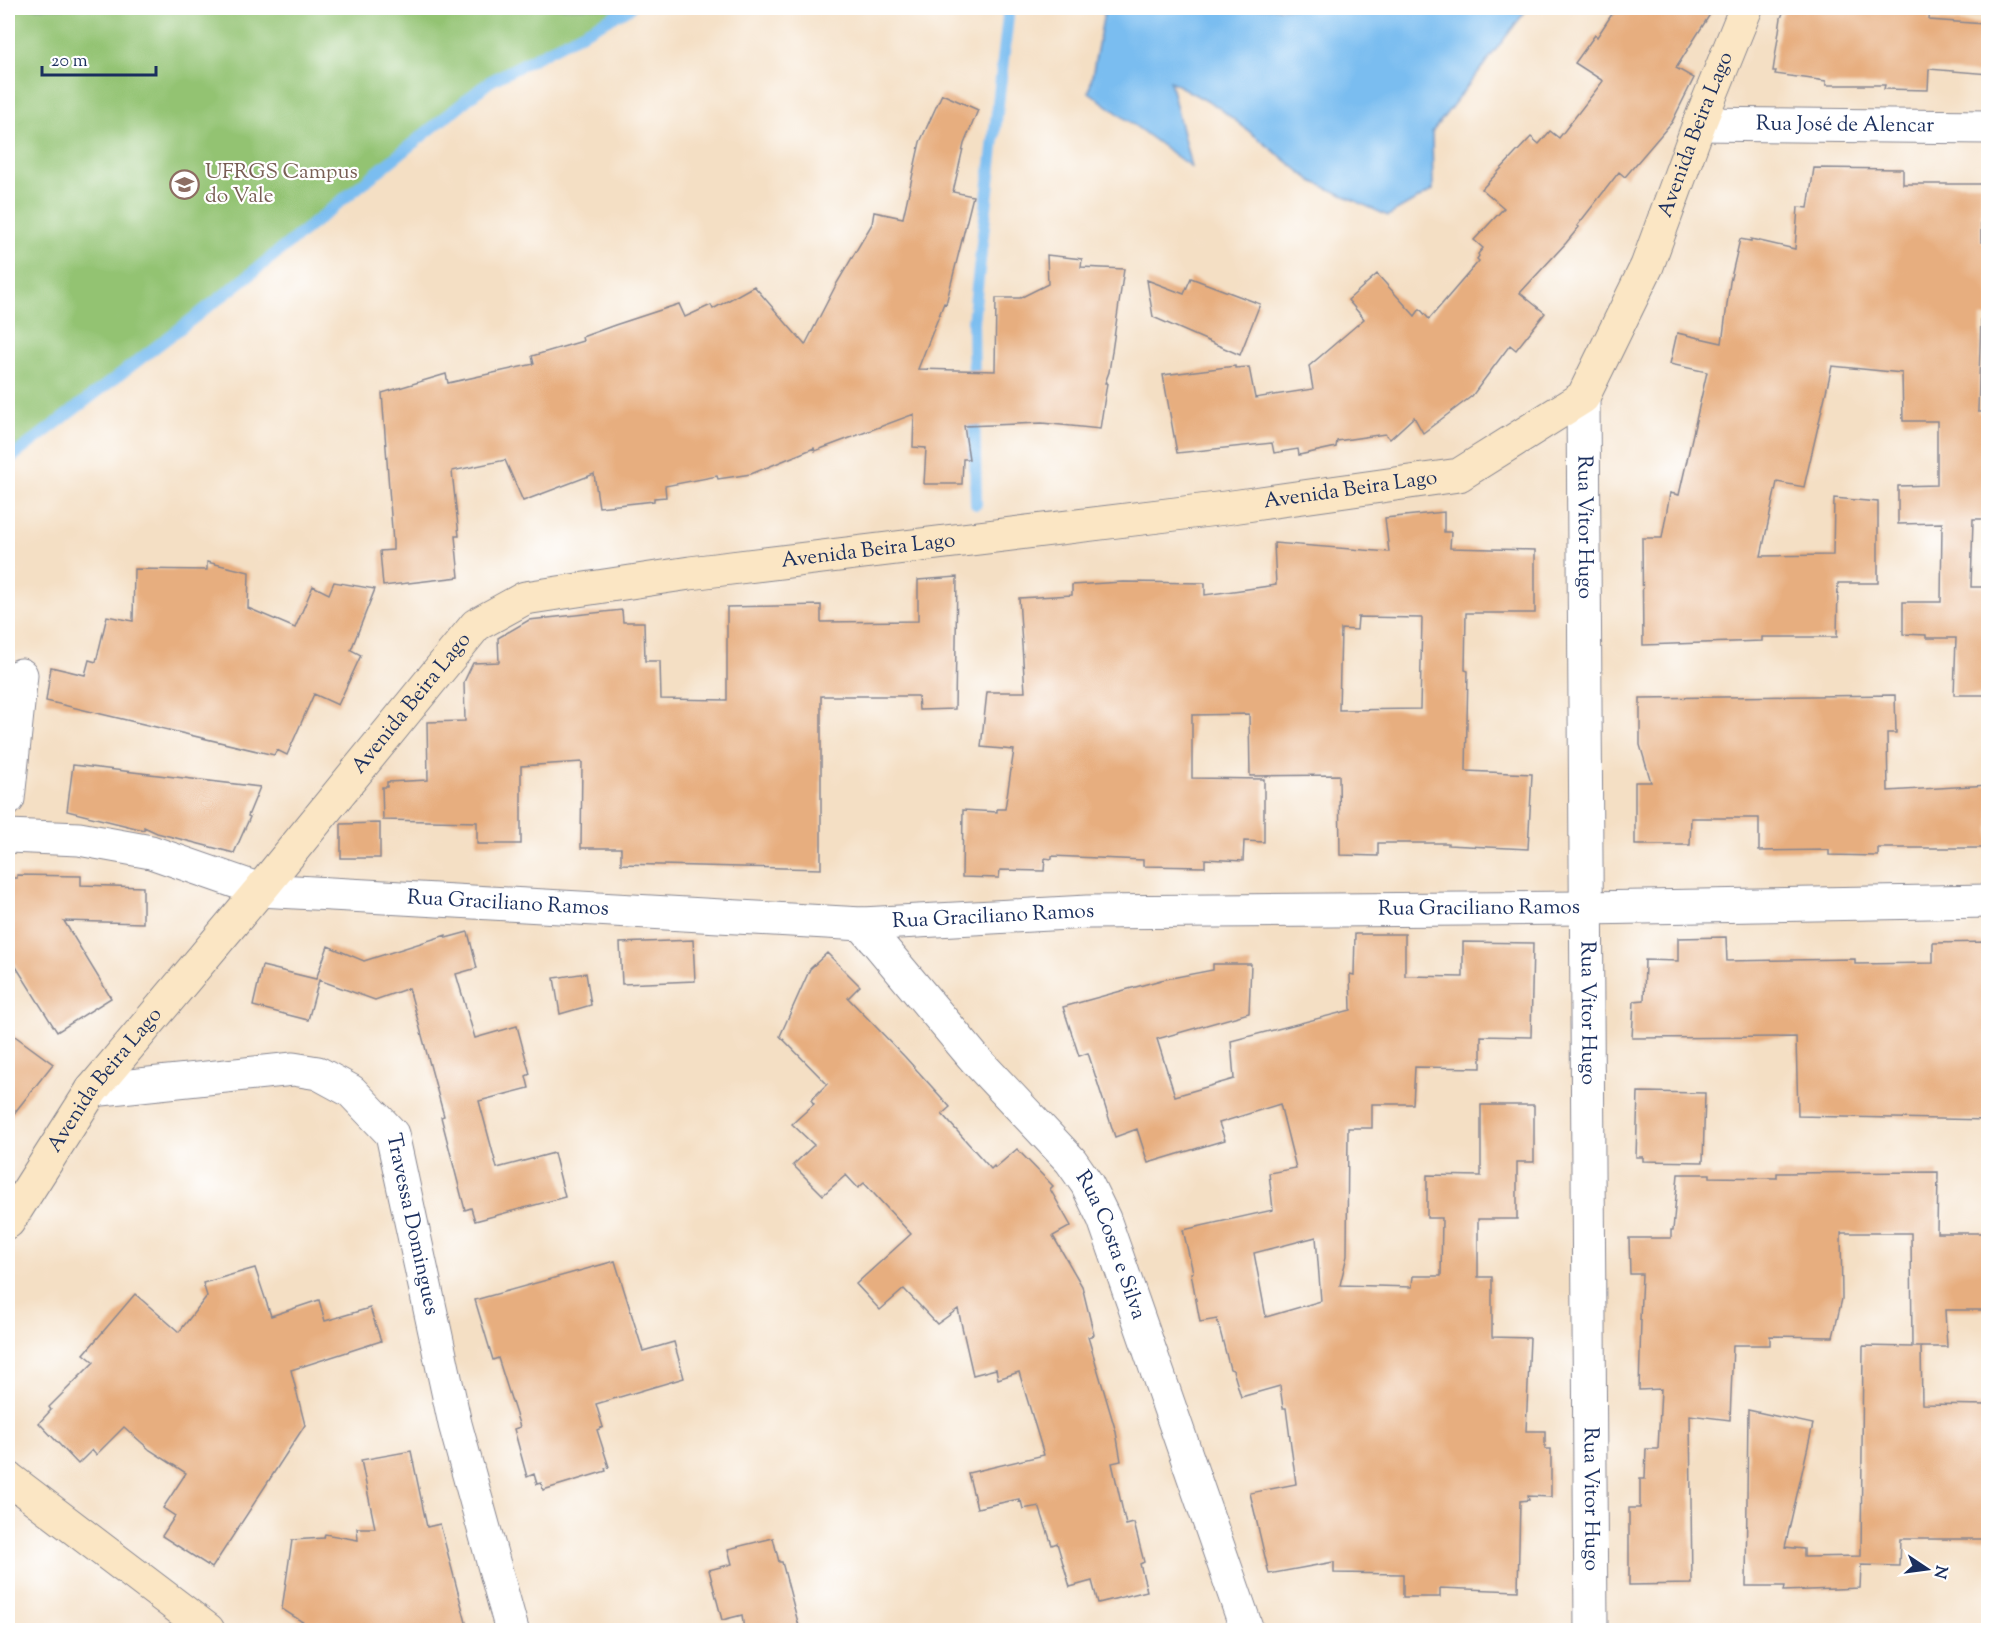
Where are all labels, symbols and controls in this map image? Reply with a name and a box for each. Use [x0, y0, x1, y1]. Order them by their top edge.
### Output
scale bar [42, 39, 156, 77]
street label: Avenida Beira Lago [1651, 48, 1742, 222]
text: 20 m [51, 49, 88, 75]
street label: Rua José de Alencar [1756, 110, 1934, 141]
place label: UFRGS Campus do Vale [205, 158, 358, 212]
school or university icon: UFRGS Campus do Vale [168, 169, 200, 201]
street label: Rua Vitor Hugo [1568, 455, 1599, 599]
street label: Avenida Beira Lago [1262, 463, 1439, 517]
street label: Avenida Beira Lago [780, 526, 957, 577]
street label: Avenida Beira Lago [345, 626, 479, 781]
street label: Rua Graciliano Ramos [406, 883, 610, 925]
street label: Rua Graciliano Ramos [1378, 893, 1580, 925]
street label: Rua Graciliano Ramos [891, 897, 1094, 937]
street label: Rua Vitor Hugo [1572, 941, 1602, 1085]
street label: Avenida Beira Lago [41, 1001, 170, 1159]
street label: Travessa Domingues [377, 1131, 446, 1318]
street label: Rua Costa e Silva [1067, 1165, 1153, 1324]
street label: Rua Vitor Hugo [1575, 1427, 1606, 1571]
north arrow [1897, 1539, 1957, 1599]
text: N [1926, 1563, 1952, 1581]

